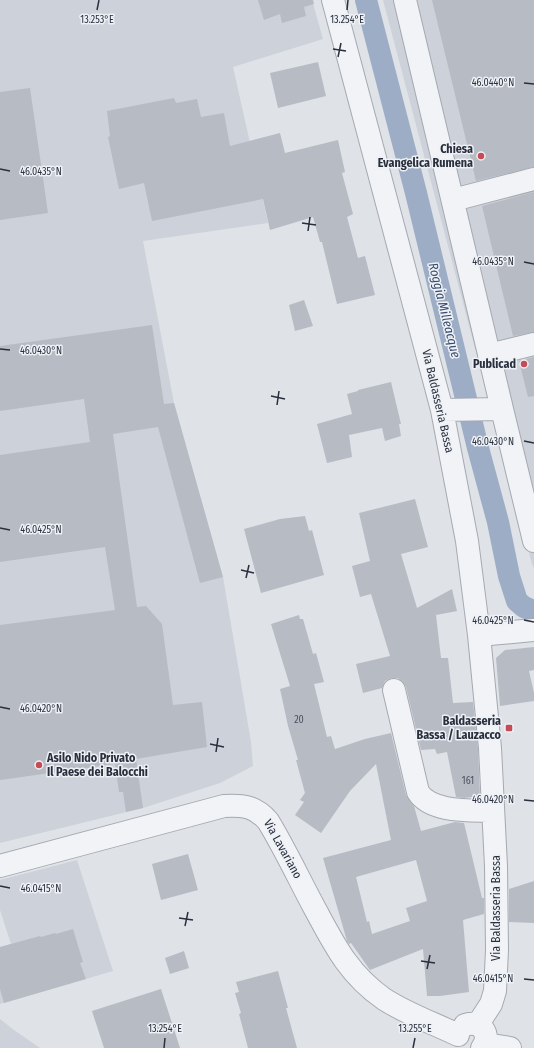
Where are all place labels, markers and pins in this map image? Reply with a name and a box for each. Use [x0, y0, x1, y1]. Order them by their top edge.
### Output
place label: Chiesa Evangelica Rumena [378, 142, 473, 170]
marker: Chiesa Evangelica Rumena [476, 151, 486, 161]
place label: Publicad [473, 357, 516, 371]
marker: Publicad [519, 359, 529, 369]
place label: Baldasseria Bassa / Lauzacco [416, 714, 502, 742]
marker: Baldasseria Bassa / Lauzacco [504, 723, 514, 733]
place label: Asilo Nido Privato Il Paese dei Balocchi [46, 751, 148, 779]
marker: Asilo Nido Privato Il Paese dei Balocchi [34, 760, 44, 770]

